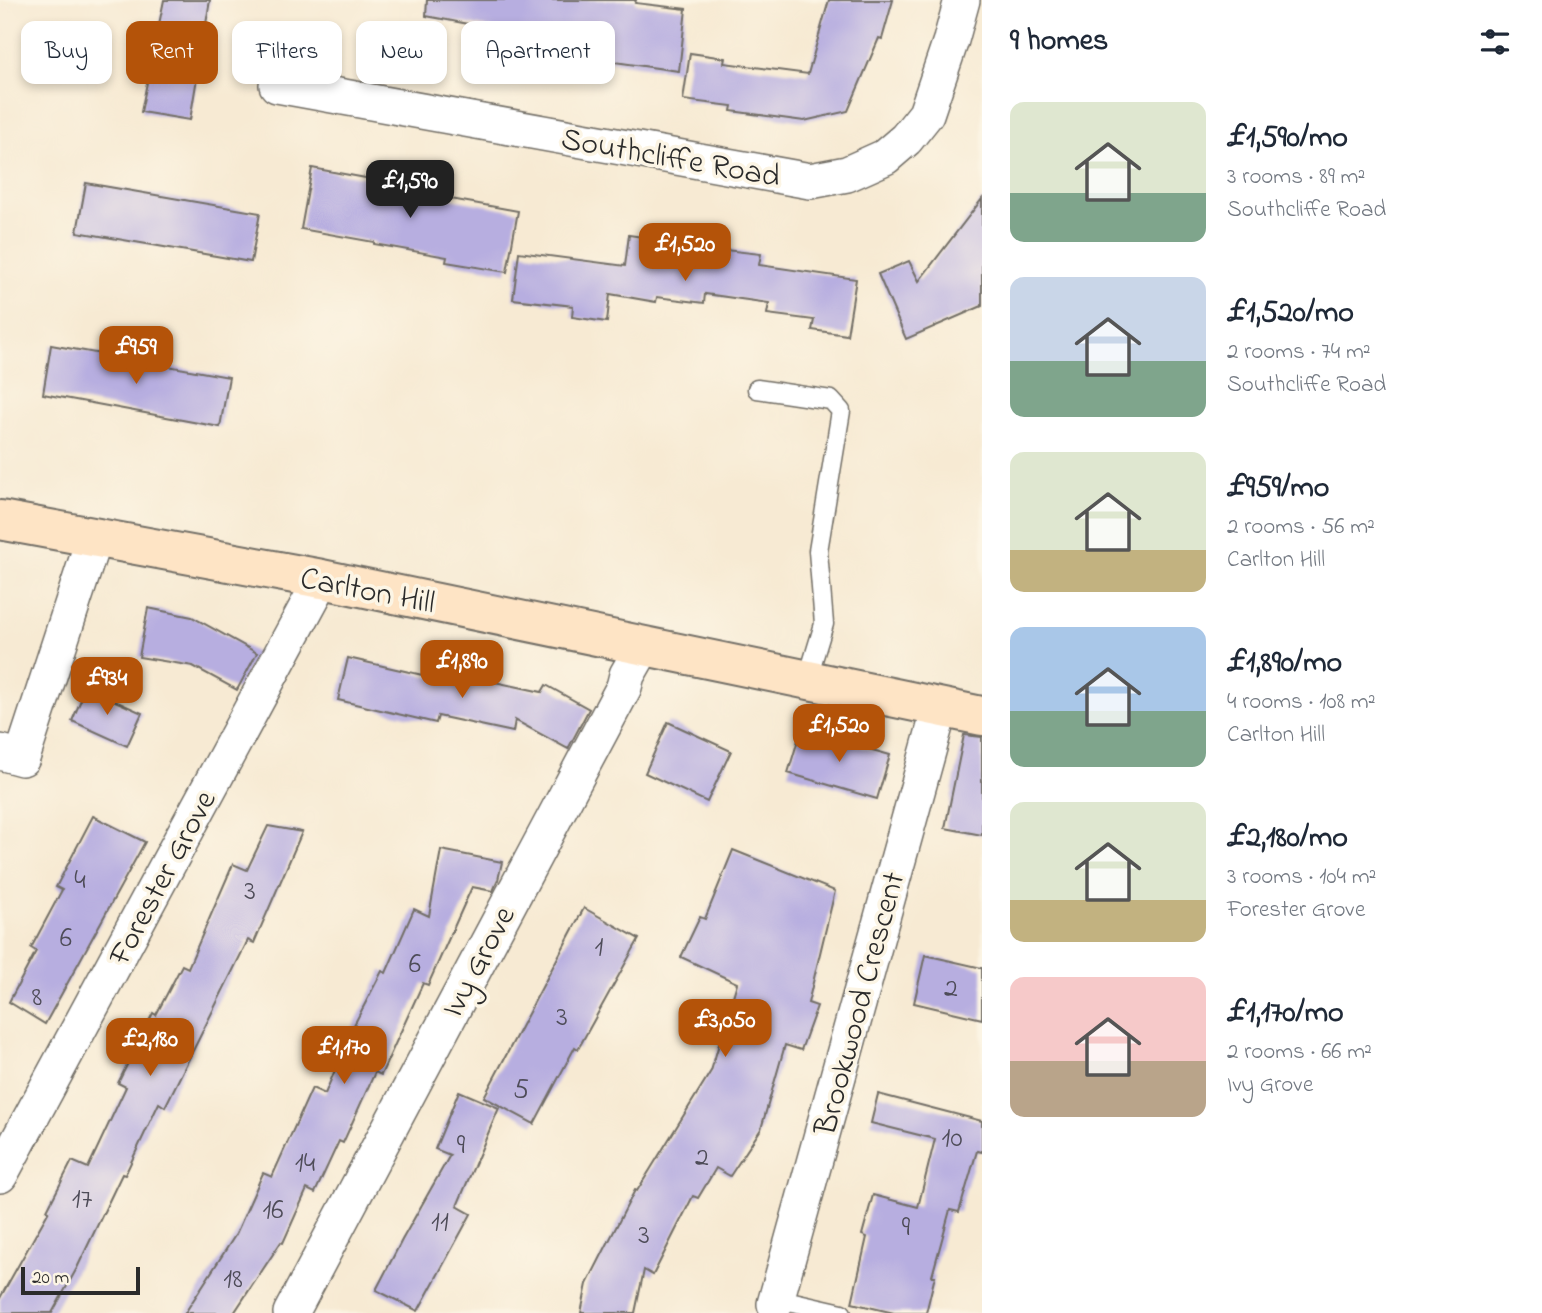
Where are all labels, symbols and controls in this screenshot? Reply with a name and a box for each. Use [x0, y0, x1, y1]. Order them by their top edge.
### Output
text: 9 homes [1010, 20, 1108, 64]
chip: Buy [21, 21, 112, 84]
chip: Rent [126, 21, 218, 84]
chip: Filters [232, 21, 342, 84]
chip: New [356, 21, 447, 84]
chip: Apartment [461, 21, 615, 84]
icon: filters [1476, 23, 1514, 61]
street label: Southcliffe Road [557, 117, 784, 202]
text: £1,590/mo [1227, 117, 1348, 161]
icon: home [1066, 130, 1150, 214]
pin: £1,590 [353, 160, 467, 220]
text: 3 rooms · 89 m² [1227, 161, 1365, 194]
text: £1,590 [382, 166, 438, 199]
text: Southcliffe Road [1227, 194, 1386, 227]
pin: £1,520 [628, 224, 742, 283]
text: £1,520 [655, 229, 715, 262]
text: £1,520/mo [1227, 292, 1354, 336]
icon: home [1066, 305, 1150, 389]
pin: £959 [95, 326, 177, 386]
text: £959 [115, 332, 157, 365]
text: 2 rooms · 74 m² [1227, 336, 1371, 369]
text: Southcliffe Road [1227, 369, 1386, 402]
text: £959/mo [1227, 467, 1329, 511]
icon: home [1066, 480, 1150, 564]
text: 2 rooms · 56 m² [1227, 511, 1375, 544]
text: Carlton Hill [1227, 544, 1325, 577]
street label: Carlton Hill [296, 556, 439, 629]
pin: £1,890 [405, 640, 519, 700]
text: £1,890/mo [1227, 642, 1342, 686]
text: £1,890 [436, 646, 488, 679]
icon: home [1066, 655, 1150, 739]
pin: £934 [66, 658, 148, 717]
text: £934 [87, 663, 127, 696]
text: 4 rooms · 108 m² [1227, 686, 1376, 719]
pin: £1,520 [782, 704, 896, 764]
text: £1,520 [809, 710, 869, 743]
text: Carlton Hill [1227, 719, 1325, 752]
street label: Forester Grove [98, 782, 230, 975]
text: £2,180/mo [1227, 817, 1348, 861]
icon: home [1066, 830, 1150, 914]
house number: 4 [74, 861, 86, 902]
text: 3 rooms · 104 m² [1227, 861, 1376, 894]
street label: Brookwood Crescent [803, 867, 919, 1142]
house number: 3 [244, 872, 256, 913]
text: Forester Grove [1227, 894, 1365, 927]
street label: Ivy Grove [431, 898, 529, 1027]
house number: 6 [60, 919, 72, 960]
house number: 1 [595, 928, 604, 969]
house number: 6 [409, 945, 421, 986]
house number: 2 [944, 969, 958, 1010]
house number: 8 [32, 978, 42, 1019]
text: £1,170/mo [1227, 992, 1344, 1036]
house number: 3 [556, 998, 568, 1039]
pin: £3,050 [668, 1000, 782, 1059]
text: £3,050 [695, 1005, 756, 1038]
icon: home [1066, 1005, 1150, 1089]
pin: £2,180 [93, 1018, 207, 1078]
text: £2,180 [122, 1024, 178, 1057]
pin: £1,170 [287, 1026, 401, 1086]
text: £1,170 [318, 1032, 370, 1065]
text: 2 rooms · 66 m² [1227, 1036, 1372, 1069]
text: Ivy Grove [1227, 1069, 1313, 1102]
house number: 5 [513, 1070, 529, 1111]
house number: 10 [941, 1119, 963, 1160]
house number: 9 [457, 1126, 466, 1167]
house number: 2 [695, 1138, 709, 1179]
house number: 14 [295, 1144, 316, 1185]
house number: 17 [72, 1180, 93, 1221]
house number: 16 [262, 1191, 284, 1232]
house number: 11 [431, 1203, 449, 1244]
house number: 9 [902, 1208, 911, 1249]
house number: 3 [638, 1216, 650, 1257]
house number: 18 [223, 1260, 243, 1301]
scale bar [21, 1264, 140, 1296]
text: 20 m [32, 1265, 69, 1292]

